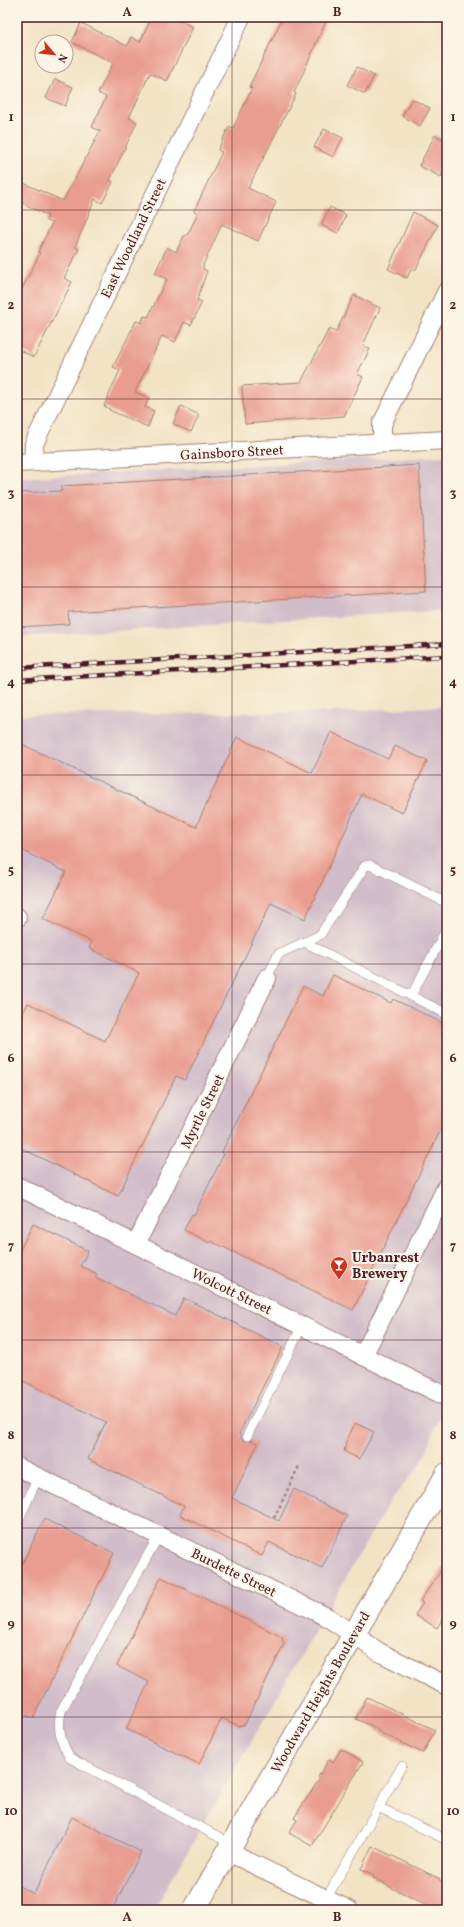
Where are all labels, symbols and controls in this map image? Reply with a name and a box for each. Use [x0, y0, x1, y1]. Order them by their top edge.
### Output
text: A [122, 4, 132, 22]
text: B [333, 4, 342, 22]
north arrow [34, 34, 74, 74]
text: N [53, 51, 70, 65]
text: 1 [8, 109, 14, 127]
text: 1 [450, 109, 456, 127]
street label: East Woodland Street [97, 175, 172, 302]
text: 2 [8, 297, 15, 315]
text: 2 [450, 297, 457, 315]
street label: Gainsboro Street [180, 441, 284, 466]
text: 3 [8, 485, 15, 503]
text: 3 [450, 485, 457, 503]
text: 4 [7, 674, 15, 692]
text: 4 [449, 674, 457, 692]
text: 5 [8, 862, 14, 880]
text: 5 [450, 862, 456, 880]
text: 6 [7, 1050, 15, 1068]
text: 6 [449, 1050, 457, 1068]
street label: Myrtle Street [177, 1071, 230, 1152]
text: 7 [8, 1238, 14, 1256]
text: 7 [450, 1238, 456, 1256]
place label: Urbanrest Brewery [352, 1249, 419, 1284]
bar icon: Urbanrest Brewery [329, 1255, 349, 1280]
street label: Wolcott Street [188, 1265, 275, 1320]
text: 8 [7, 1427, 15, 1445]
text: 8 [449, 1427, 457, 1445]
street label: Burdette Street [188, 1544, 279, 1602]
street label: Woodward Heights Boulevard [267, 1608, 375, 1777]
text: 9 [7, 1615, 15, 1633]
text: 9 [449, 1615, 457, 1633]
text: 10 [4, 1803, 18, 1821]
text: 10 [446, 1803, 460, 1821]
text: A [122, 1909, 132, 1927]
text: B [333, 1909, 342, 1927]

